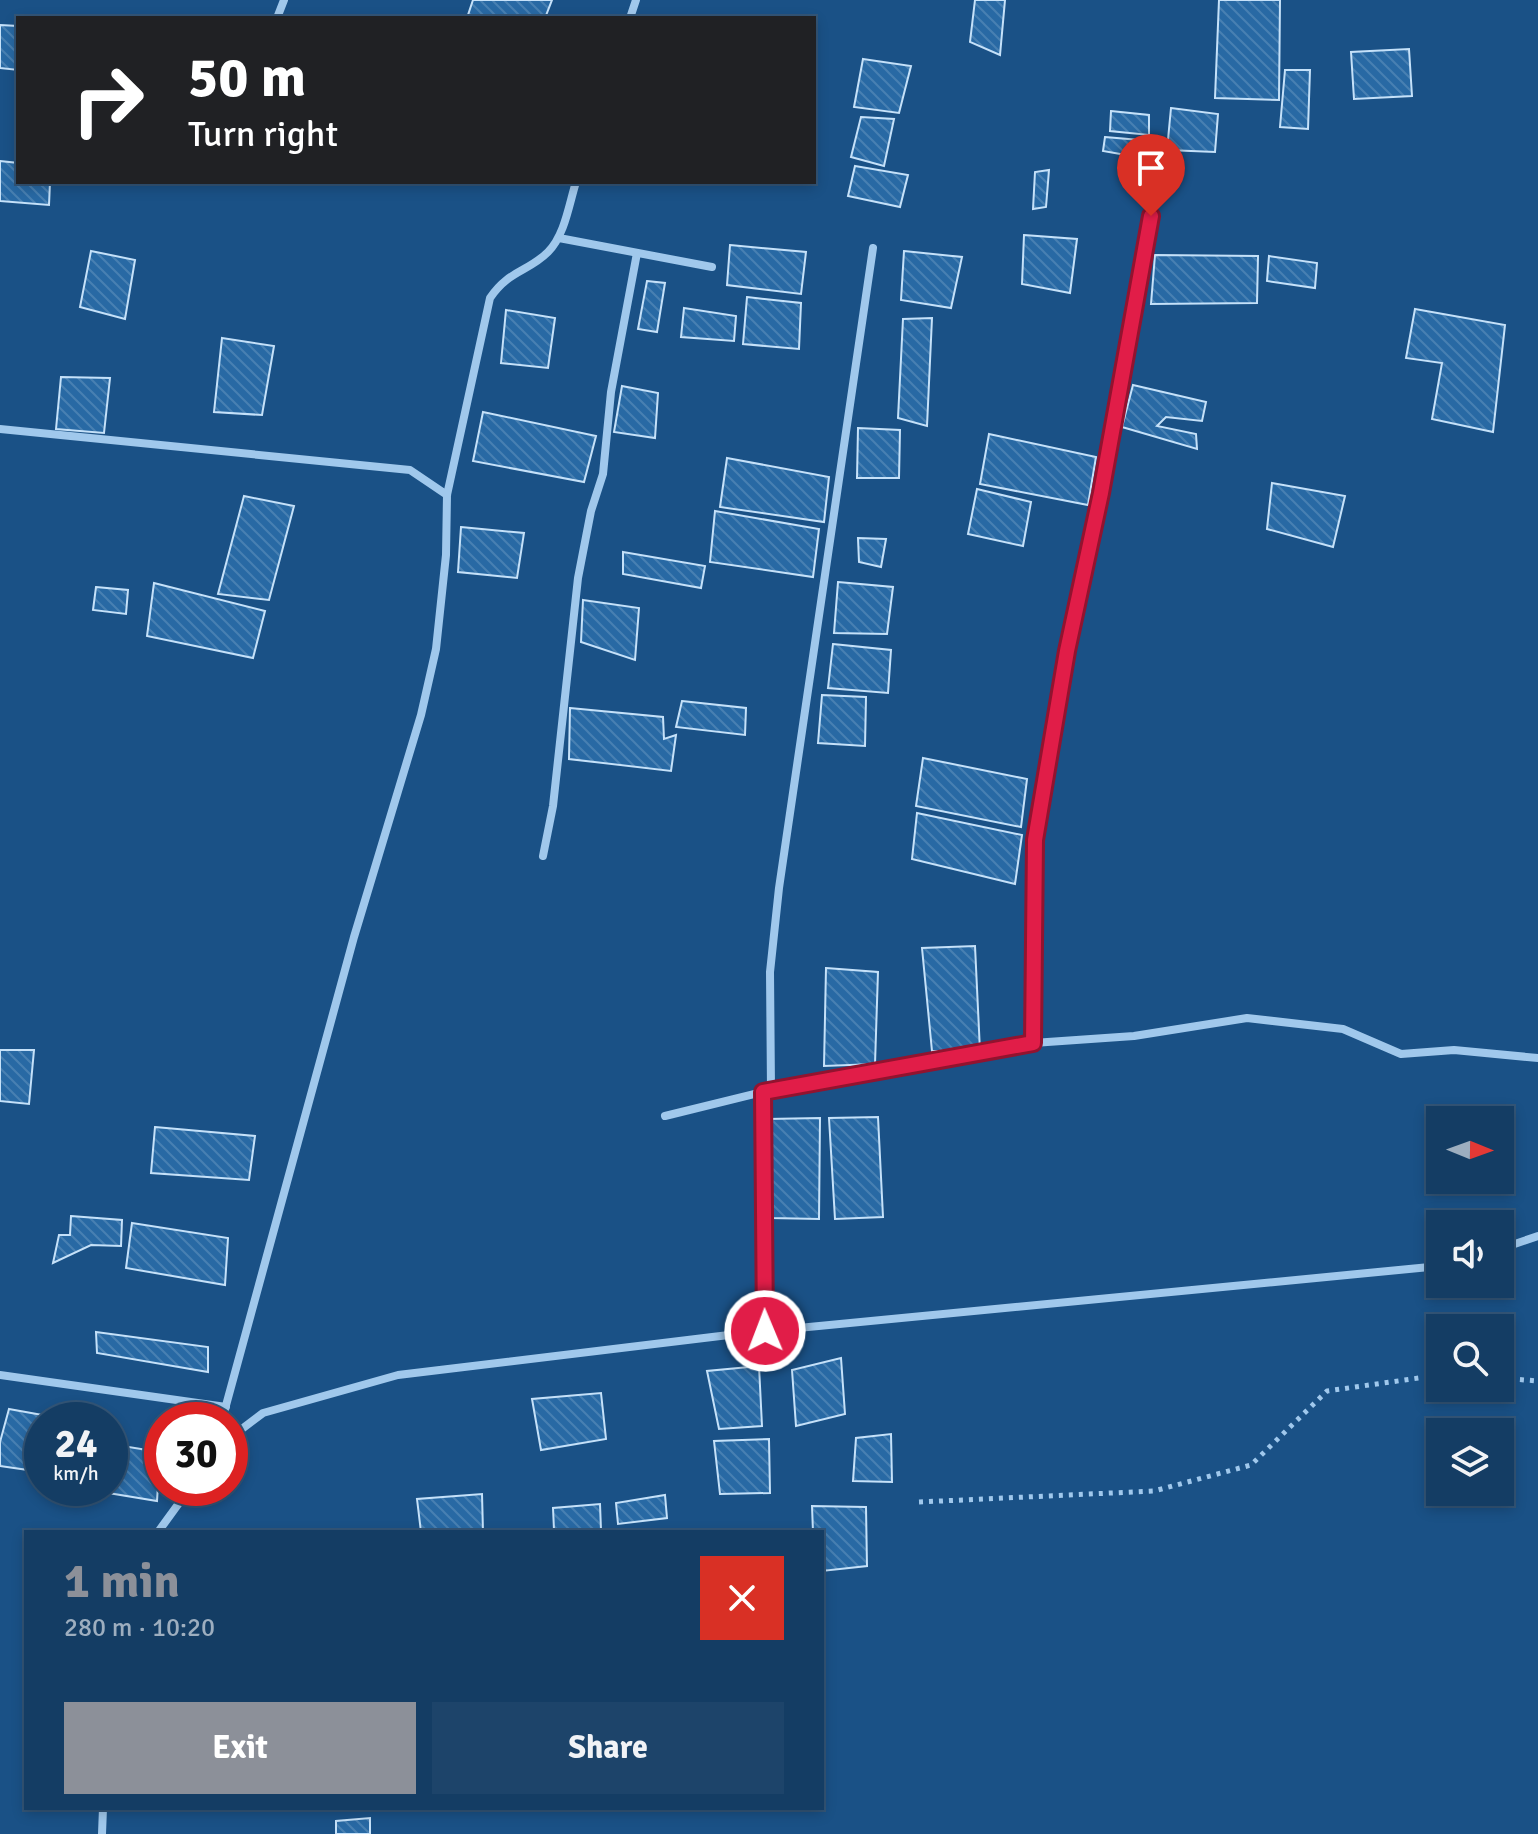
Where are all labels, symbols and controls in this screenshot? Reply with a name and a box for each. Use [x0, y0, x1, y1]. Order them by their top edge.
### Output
text: 50 m [188, 43, 306, 112]
icon: right [56, 48, 160, 152]
text: Turn right [188, 112, 338, 157]
pin [1117, 134, 1185, 216]
icon: arrive [1129, 146, 1173, 190]
north arrow [1426, 1106, 1514, 1194]
map controls [1426, 1106, 1514, 1506]
button: sound [1426, 1210, 1514, 1298]
position arrow [723, 1289, 807, 1373]
button: search [1426, 1314, 1514, 1402]
speed limit sign: 30 [144, 1402, 248, 1506]
button: layers [1426, 1418, 1514, 1506]
text: 24 [54, 1419, 98, 1469]
text: km/h [53, 1461, 99, 1486]
text: 1 min [64, 1552, 180, 1611]
button: close [700, 1556, 784, 1640]
text: 280 m · 10:20 [64, 1612, 215, 1644]
button: Exit [64, 1702, 416, 1794]
button: Share [432, 1702, 784, 1794]

